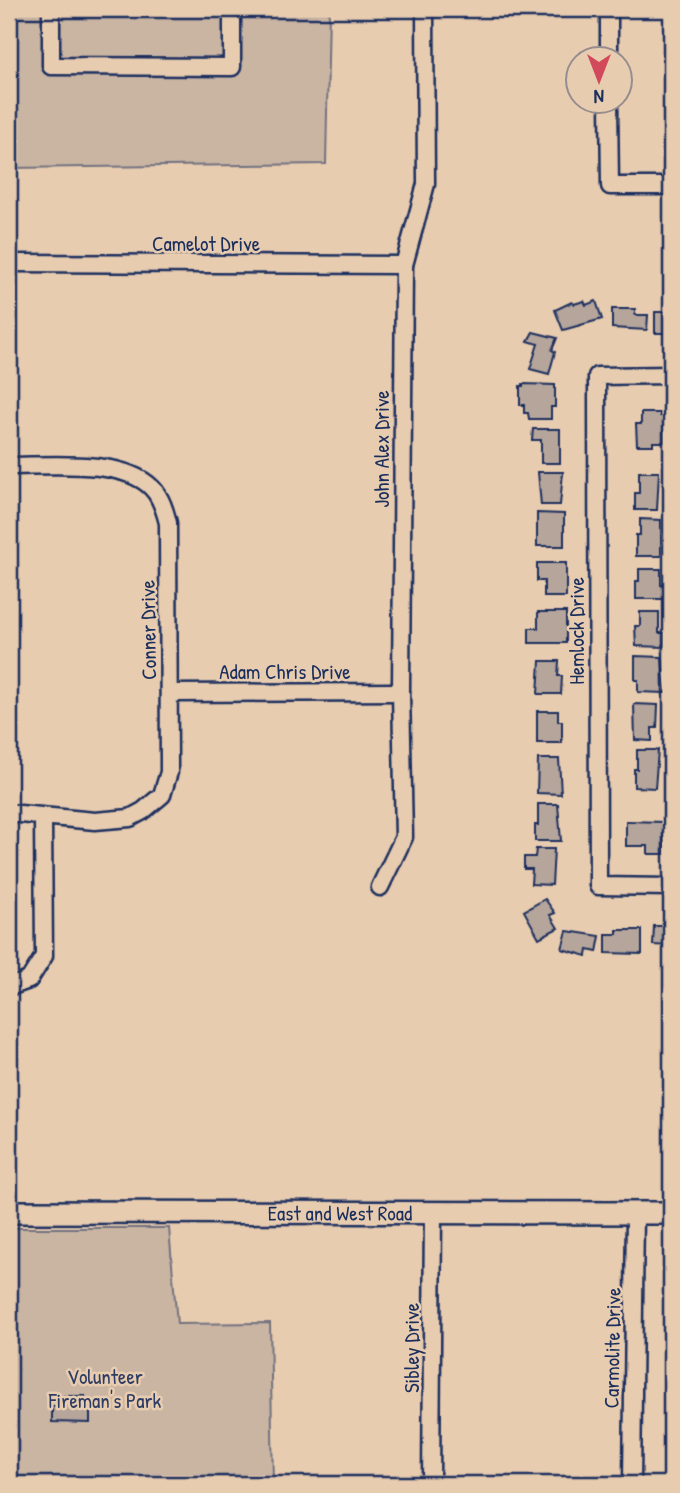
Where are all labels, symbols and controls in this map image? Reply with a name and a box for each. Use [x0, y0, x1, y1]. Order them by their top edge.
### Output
north arrow [564, 46, 634, 116]
text: N [594, 84, 604, 110]
street label: Camelot Drive [152, 229, 260, 258]
street label: John Alex Drive [367, 390, 396, 508]
street label: Hemlock Drive [562, 577, 591, 685]
street label: Conner Drive [133, 580, 163, 680]
street label: Adam Chris Drive [219, 657, 351, 686]
street label: East and West Road [268, 1198, 412, 1227]
street label: Carmolite Drive [596, 1287, 628, 1409]
street label: Sibley Drive [397, 1303, 426, 1393]
park label: Volunteer Fireman's Park [48, 1362, 162, 1415]

